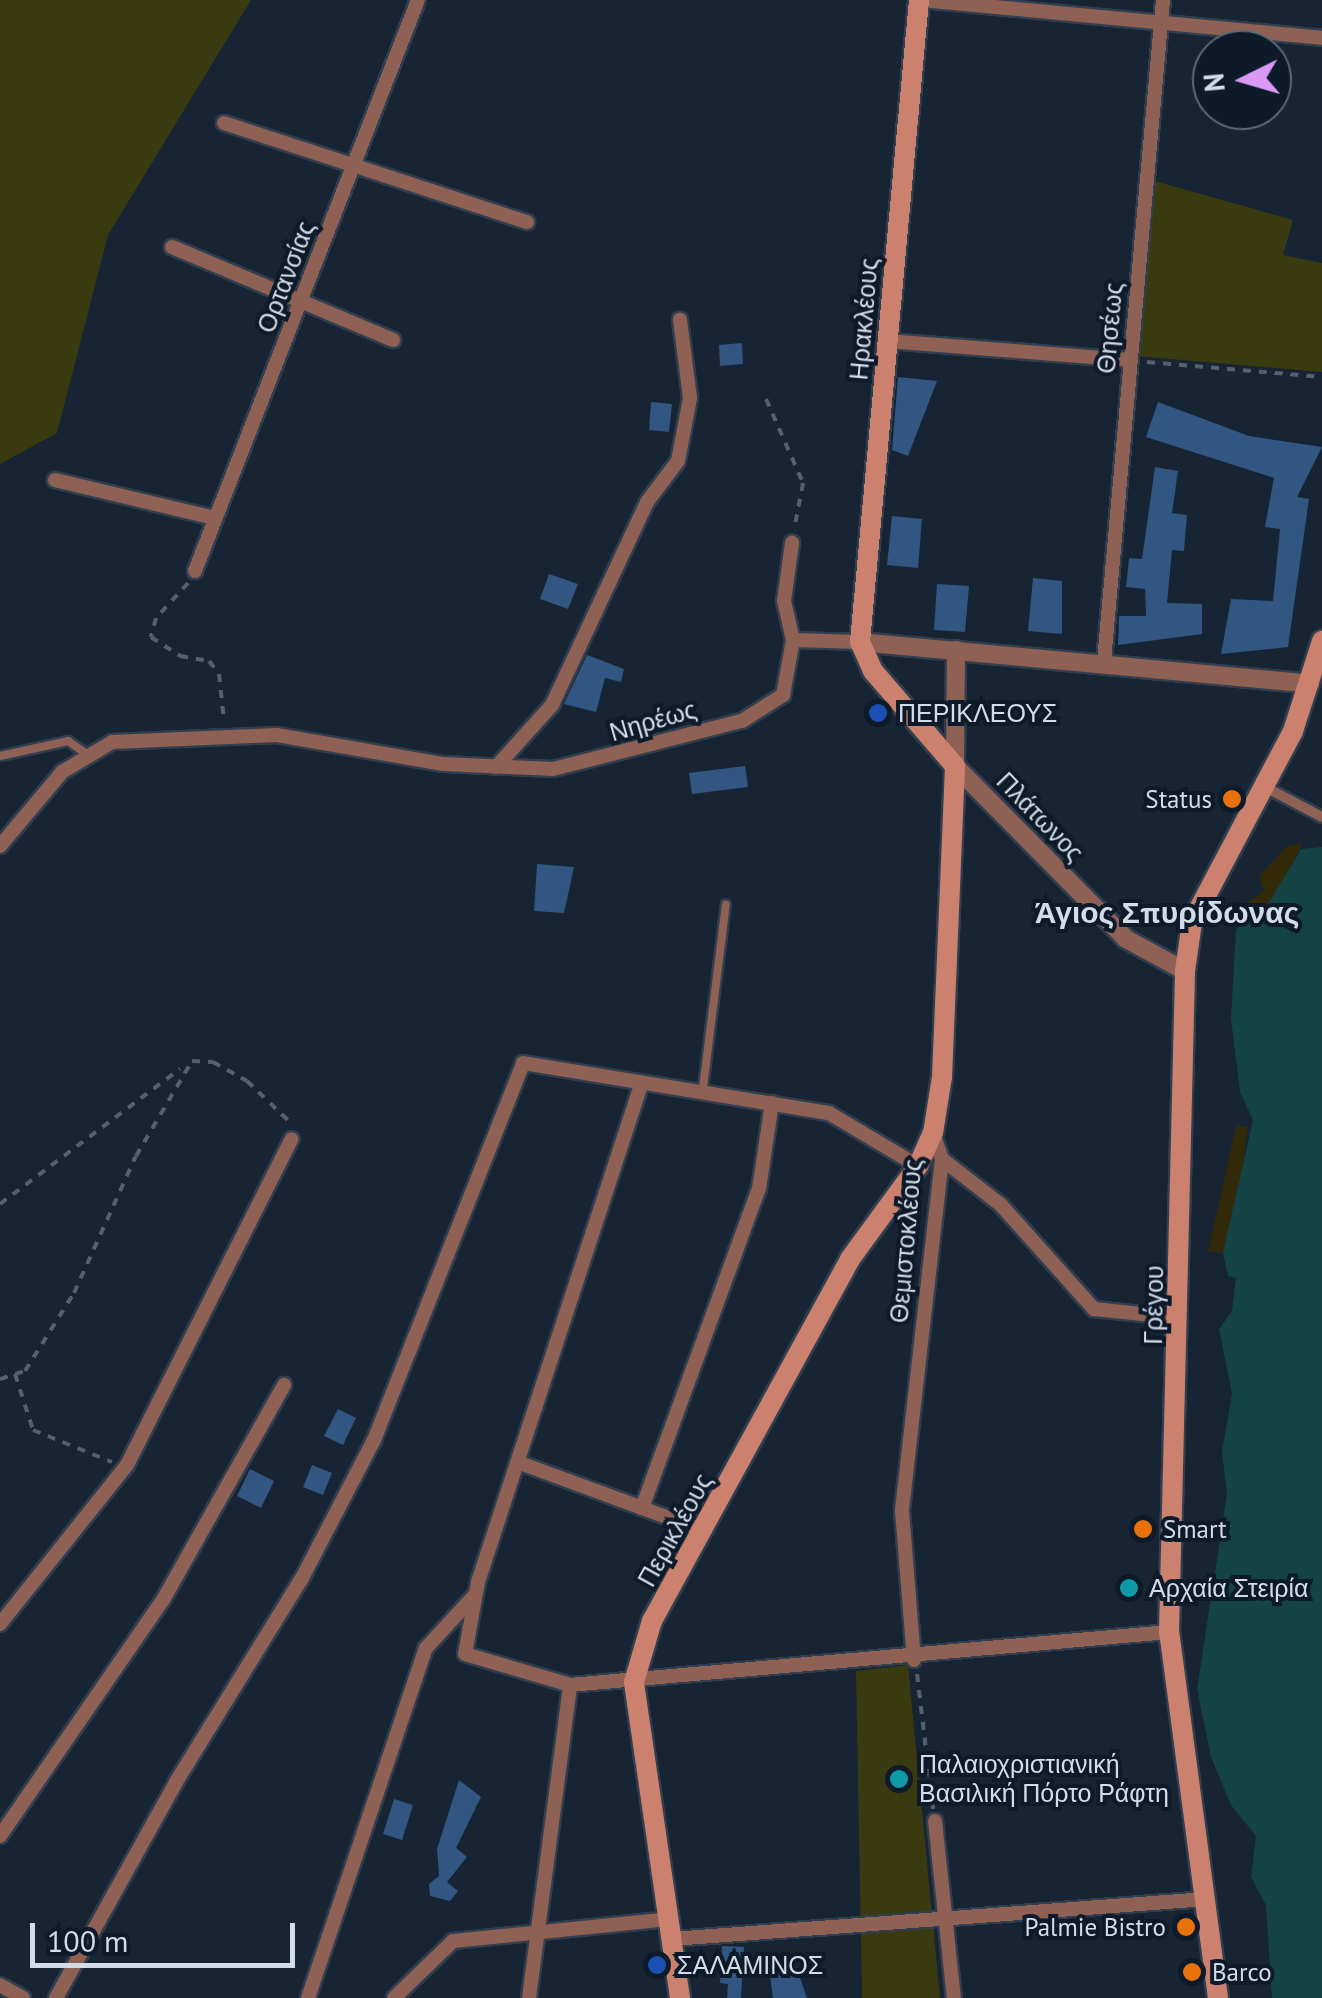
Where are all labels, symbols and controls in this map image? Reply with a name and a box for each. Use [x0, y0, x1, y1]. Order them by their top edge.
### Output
north arrow [1192, 30, 1292, 130]
text: N [1194, 72, 1233, 93]
street label: Ορτανσίας [251, 217, 321, 337]
street label: Ηρακλέους [844, 257, 884, 381]
street label: Θησέως [1091, 281, 1129, 375]
street label: Νηρέως [606, 694, 700, 748]
place label: ΠΕΡΙΚΛΕΟΥΣ [898, 698, 1057, 728]
marker: ΠΕΡΙΚΛΕΟΥΣ [867, 702, 889, 724]
street label: Πλάτωνος [990, 766, 1090, 868]
place label: Status [1145, 784, 1212, 814]
marker: Status [1221, 788, 1243, 810]
district label: Άγιος Σπυρίδωνας [1035, 894, 1299, 930]
street label: Θεμιστοκλέους [884, 1158, 928, 1324]
street label: Γρέγου [1138, 1265, 1170, 1345]
street label: Περικλέους [632, 1468, 718, 1592]
place label: Smart [1163, 1514, 1227, 1544]
marker: Smart [1132, 1518, 1154, 1540]
place label: Αρχαία Στειρία [1149, 1573, 1309, 1603]
marker: Αρχαία Στειρία [1118, 1577, 1140, 1599]
place label: Παλαιοχριστιανική Βασιλική Πόρτο Ράφτη [919, 1750, 1169, 1809]
marker: Παλαιοχριστιανική Βασιλική Πόρτο Ράφτη [888, 1768, 910, 1790]
scale bar [35, 1903, 300, 1965]
place label: Palmie Bistro [1025, 1912, 1166, 1942]
marker: Palmie Bistro [1175, 1916, 1197, 1938]
text: 100 m [47, 1921, 128, 1960]
place label: ΣΑΛΑΜΙΝΟΣ [677, 1950, 823, 1980]
marker: ΣΑΛΑΜΙΝΟΣ [646, 1954, 668, 1976]
place label: Barco [1212, 1957, 1272, 1987]
marker: Barco [1181, 1961, 1203, 1983]

